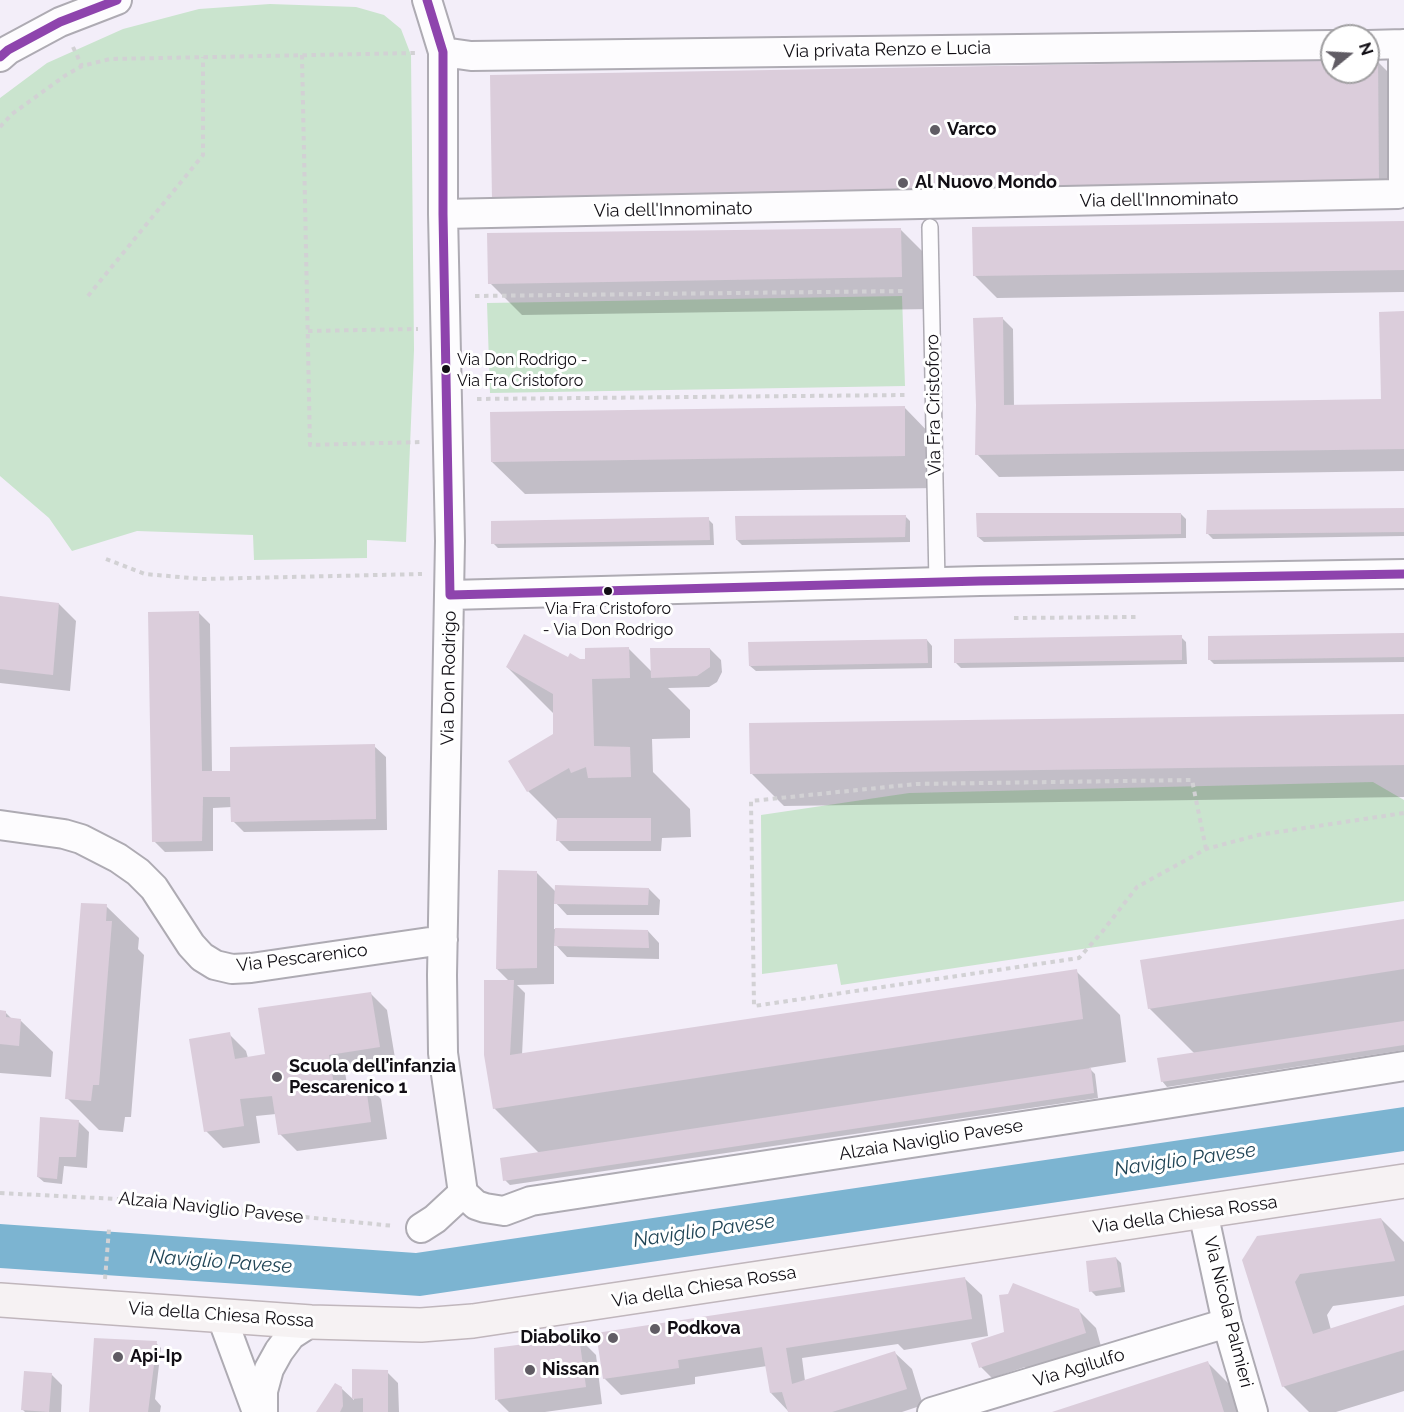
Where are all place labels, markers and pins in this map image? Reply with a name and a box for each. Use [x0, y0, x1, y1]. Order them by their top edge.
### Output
place label: Varco [947, 119, 996, 141]
marker: Varco [928, 123, 942, 137]
place label: Al Nuovo Mondo [915, 172, 1057, 194]
marker: Al Nuovo Mondo [896, 176, 910, 190]
place label: Via Don Rodrigo - Via Fra Cristoforo [457, 350, 588, 388]
marker: Via Don Rodrigo - Via Fra Cristoforo [440, 363, 452, 375]
marker: Via Fra Cristoforo - Via Don Rodrigo [602, 585, 614, 597]
place label: Via Fra Cristoforo - Via Don Rodrigo [543, 599, 673, 637]
place label: Scuola dell’infanzia Pescarenico 1 [289, 1056, 456, 1098]
marker: Scuola dell’infanzia Pescarenico 1 [270, 1070, 284, 1084]
place label: Podkova [667, 1318, 741, 1340]
marker: Podkova [648, 1322, 662, 1336]
place label: Diaboliko [520, 1327, 601, 1349]
marker: Diaboliko [606, 1331, 620, 1345]
place label: Api-Ip [130, 1346, 182, 1368]
marker: Api-Ip [111, 1350, 125, 1364]
place label: Nissan [542, 1359, 599, 1381]
marker: Nissan [523, 1363, 537, 1377]

